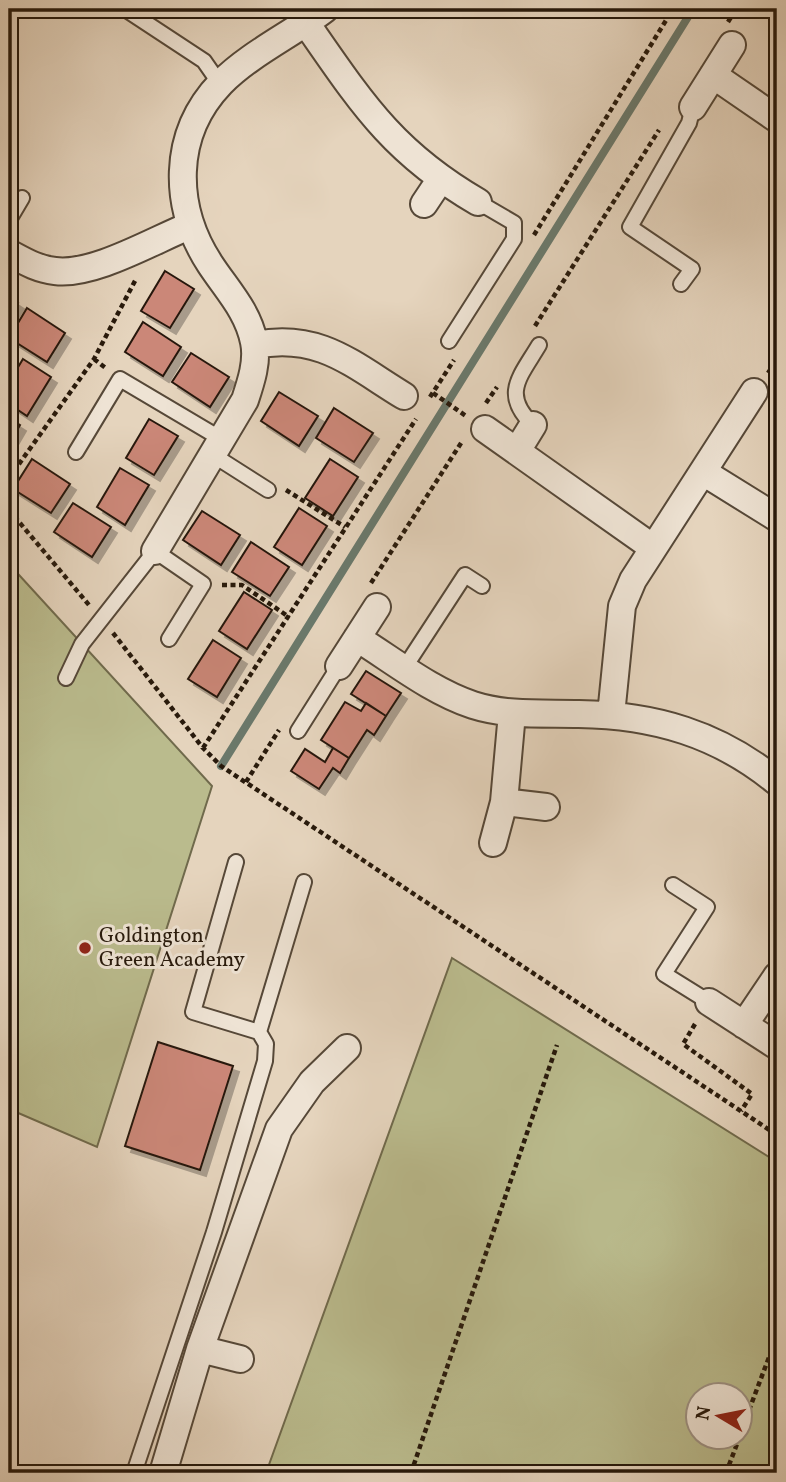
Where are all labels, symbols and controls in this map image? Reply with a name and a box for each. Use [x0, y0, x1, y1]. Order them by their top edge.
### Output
place label: Goldington Green Academy [99, 922, 246, 975]
marker: Goldington Green Academy [77, 940, 93, 956]
north arrow [684, 1380, 754, 1450]
text: N [690, 1404, 718, 1422]

